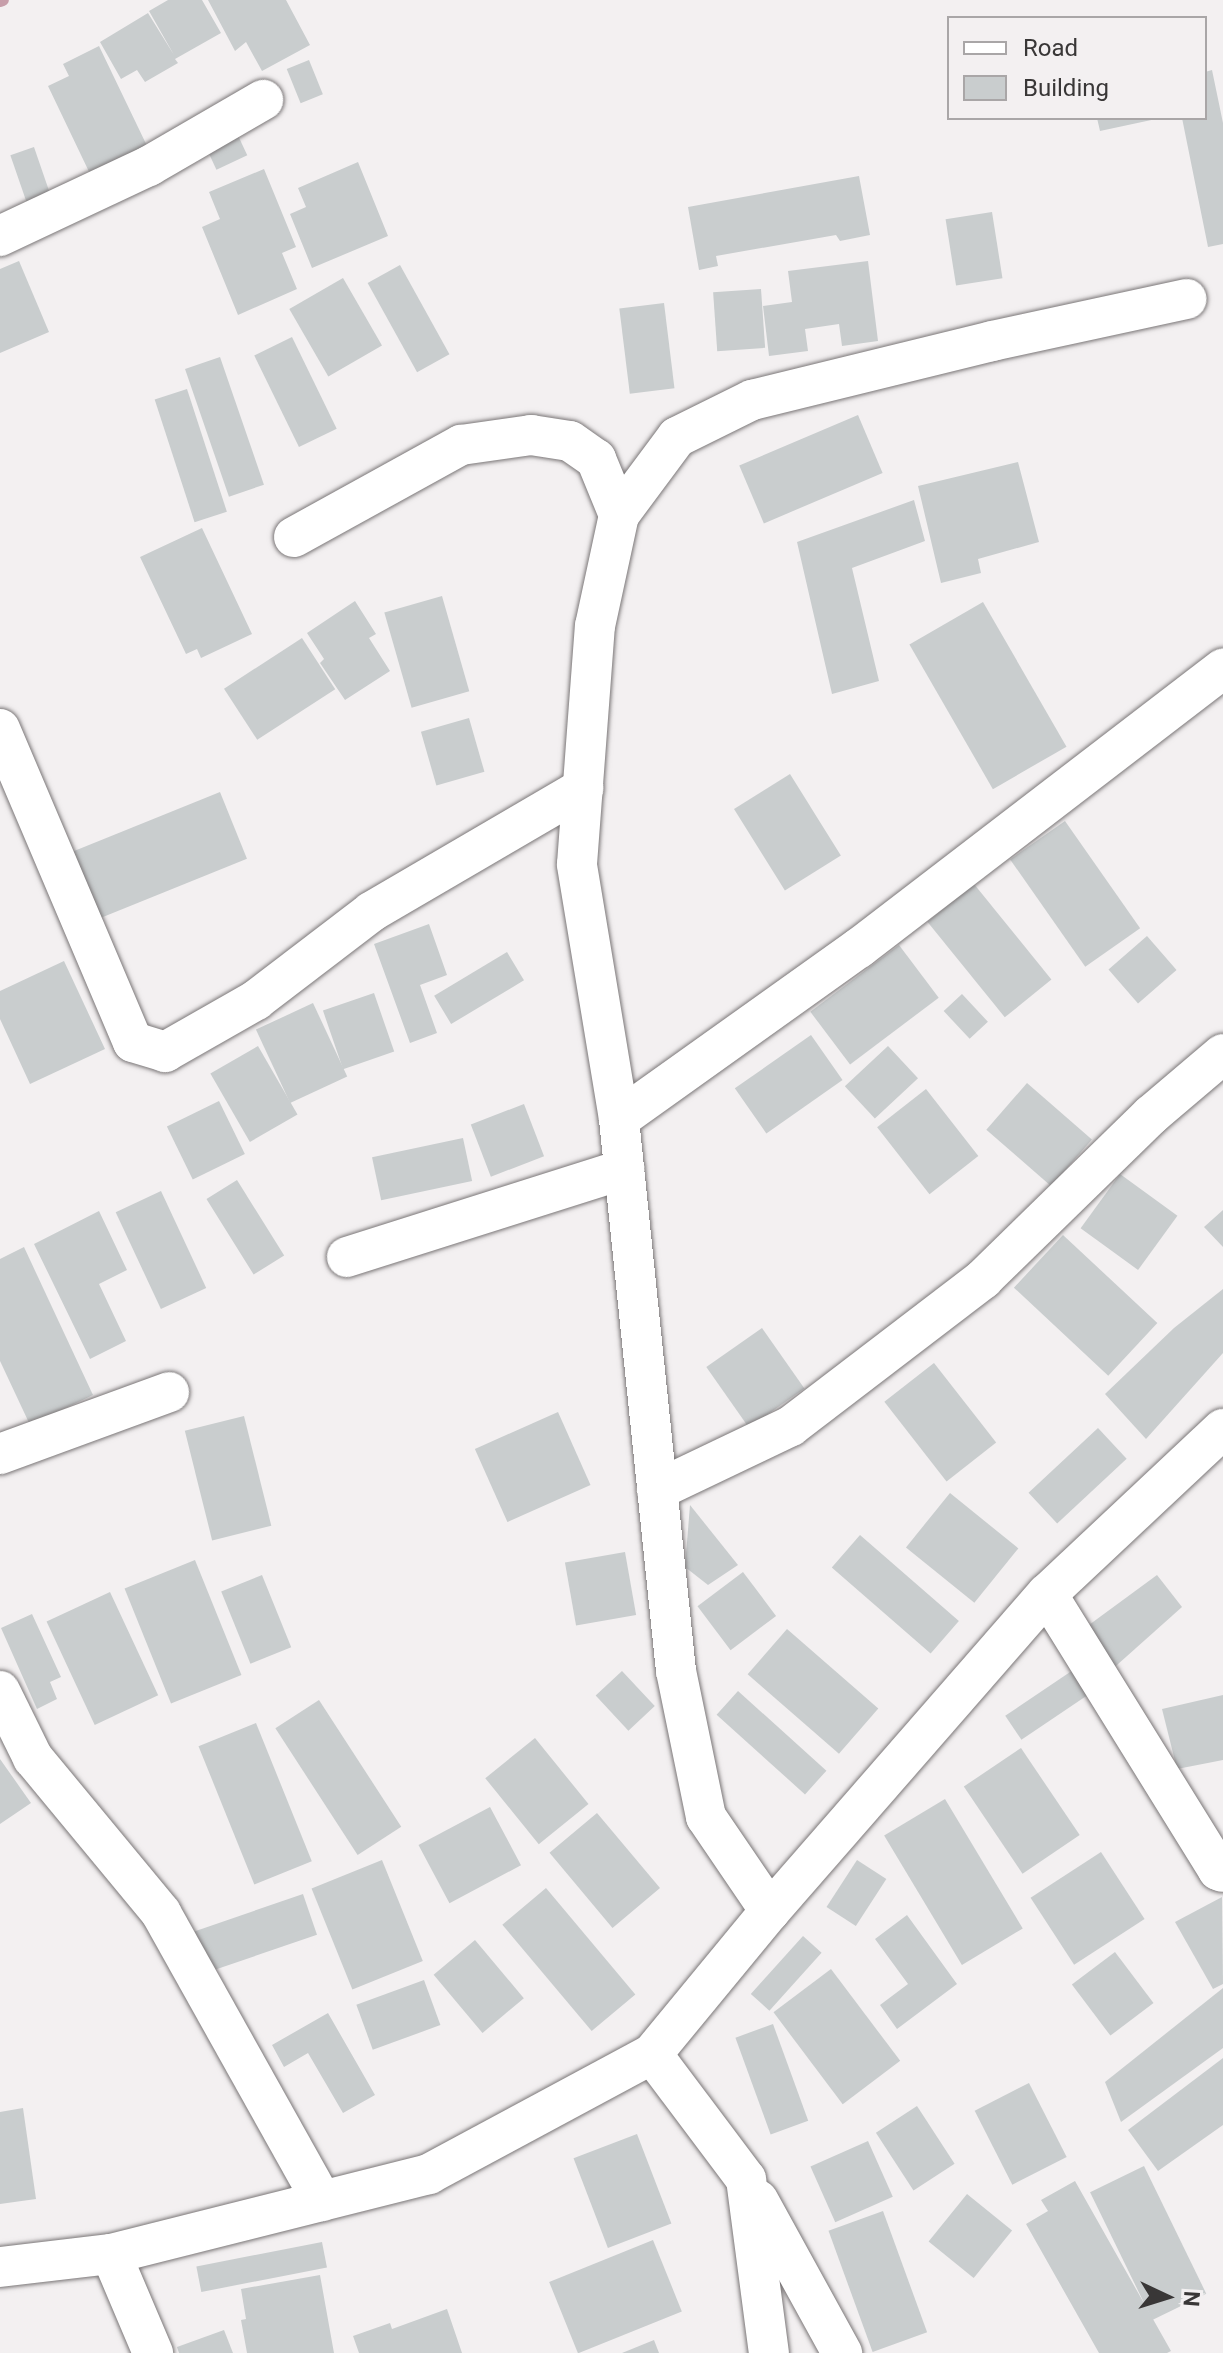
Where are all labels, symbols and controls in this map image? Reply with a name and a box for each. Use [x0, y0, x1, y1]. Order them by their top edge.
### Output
legend [947, 16, 1207, 120]
text: Road [1023, 34, 1078, 62]
text: Building [1023, 74, 1109, 102]
north arrow [1127, 2257, 1207, 2337]
text: N [1178, 2290, 1204, 2307]

